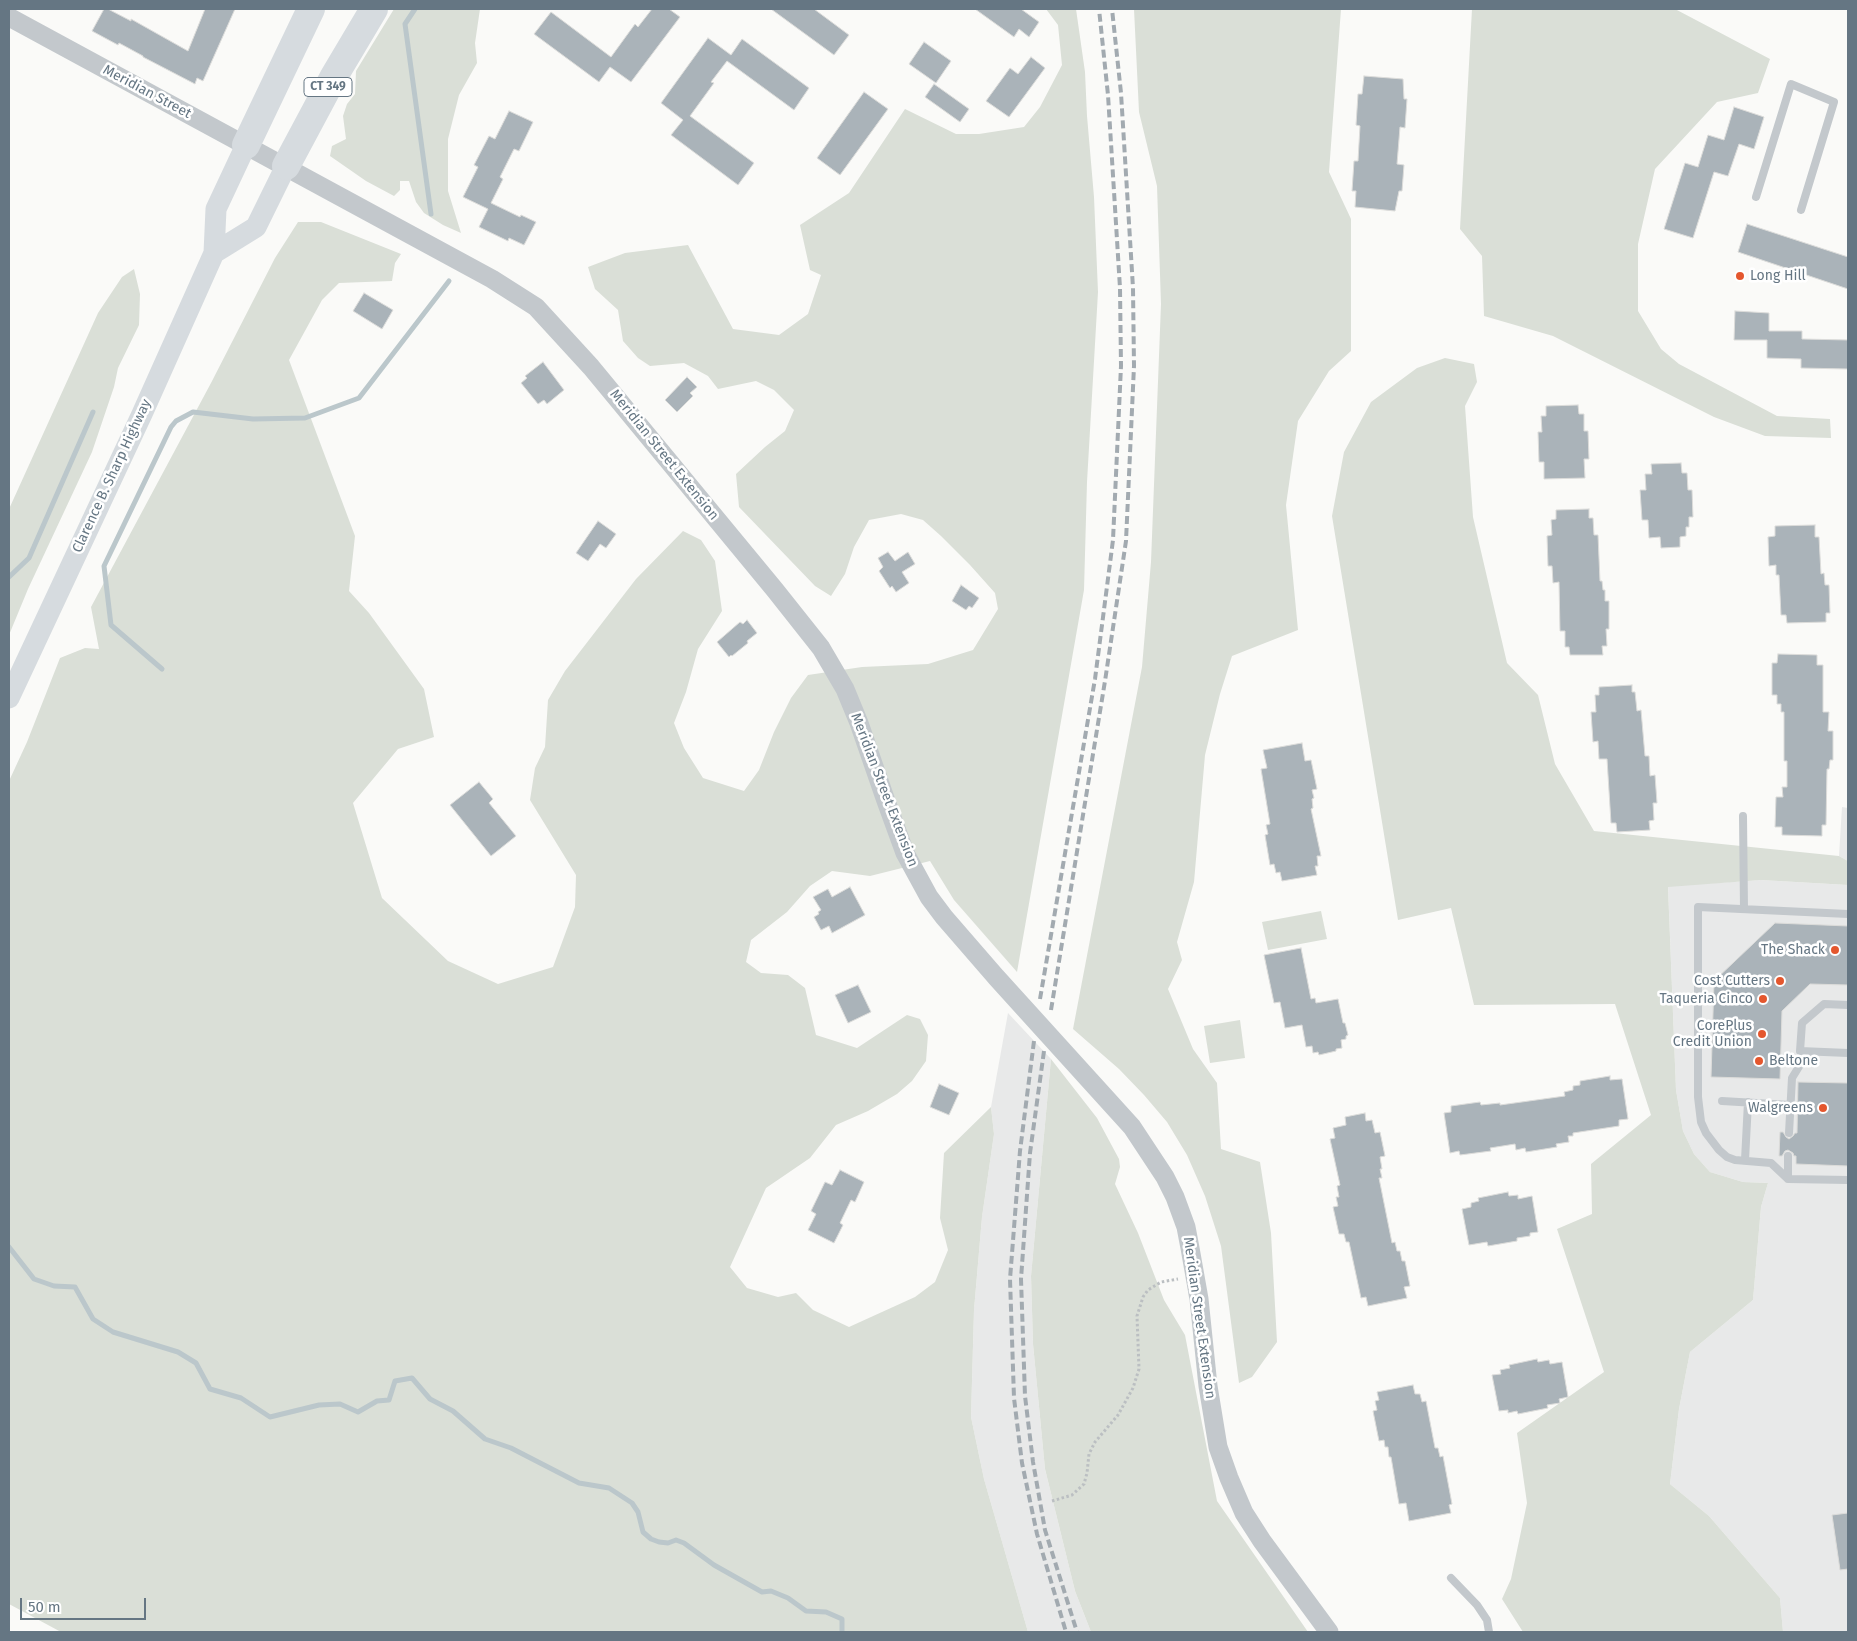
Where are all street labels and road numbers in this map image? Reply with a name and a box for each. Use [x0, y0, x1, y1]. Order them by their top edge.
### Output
street label: Meridian Street [100, 62, 194, 122]
road number: CT 349 [304, 77, 352, 96]
street label: Meridian Street Extension [606, 386, 722, 524]
street label: Clarence B. Sharp Highway [69, 397, 155, 555]
street label: Meridian Street Extension [847, 711, 921, 869]
street label: Meridian Street Extension [1179, 1236, 1219, 1400]

